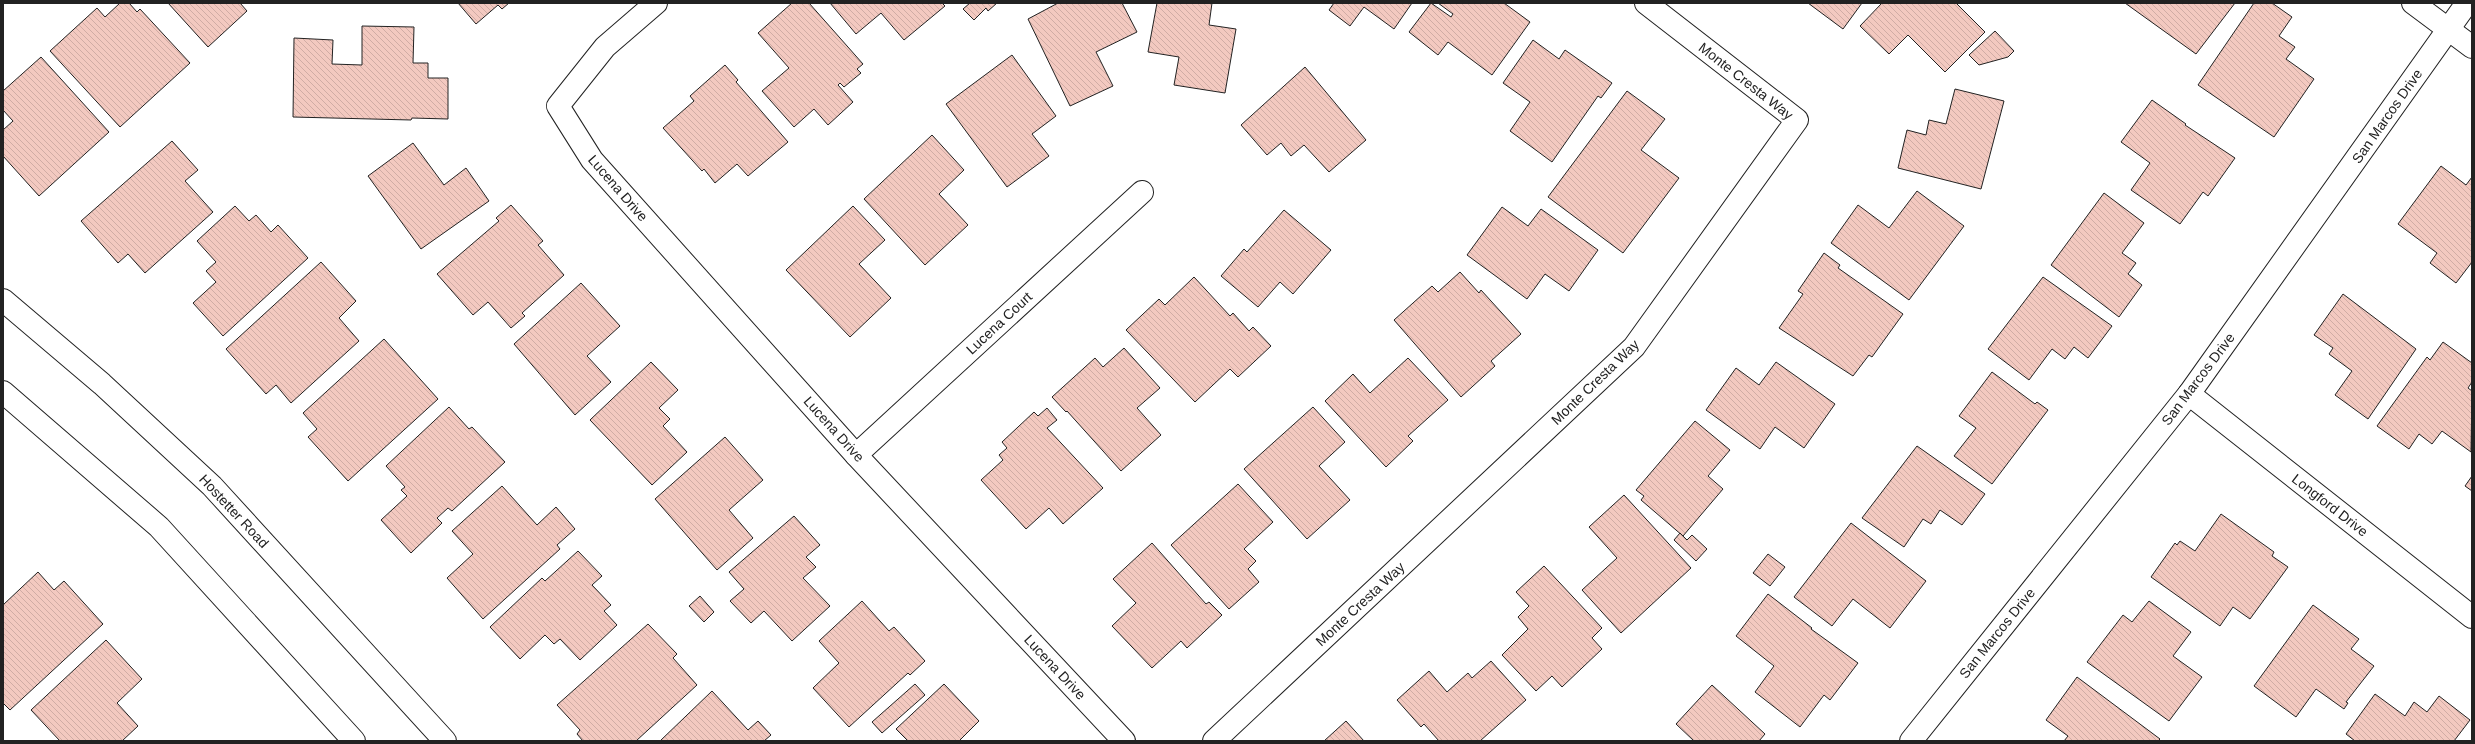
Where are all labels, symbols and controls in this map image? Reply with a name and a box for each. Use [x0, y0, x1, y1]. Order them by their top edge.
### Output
street label: Monte Cresta Way [1696, 39, 1796, 123]
street label: San Marcos Drive [2349, 66, 2426, 166]
street label: Lucena Drive [585, 152, 651, 225]
street label: Lucena Court [963, 288, 1035, 358]
street label: San Marcos Drive [2158, 330, 2238, 428]
street label: Monte Cresta Way [1548, 336, 1642, 428]
street label: Lucena Drive [800, 393, 868, 465]
street label: Longford Drive [2289, 470, 2371, 540]
street label: Hostetter Road [196, 471, 272, 551]
street label: Monte Cresta Way [1312, 559, 1408, 649]
street label: San Marcos Drive [1956, 585, 2038, 681]
street label: Lucena Drive [1021, 631, 1089, 703]

